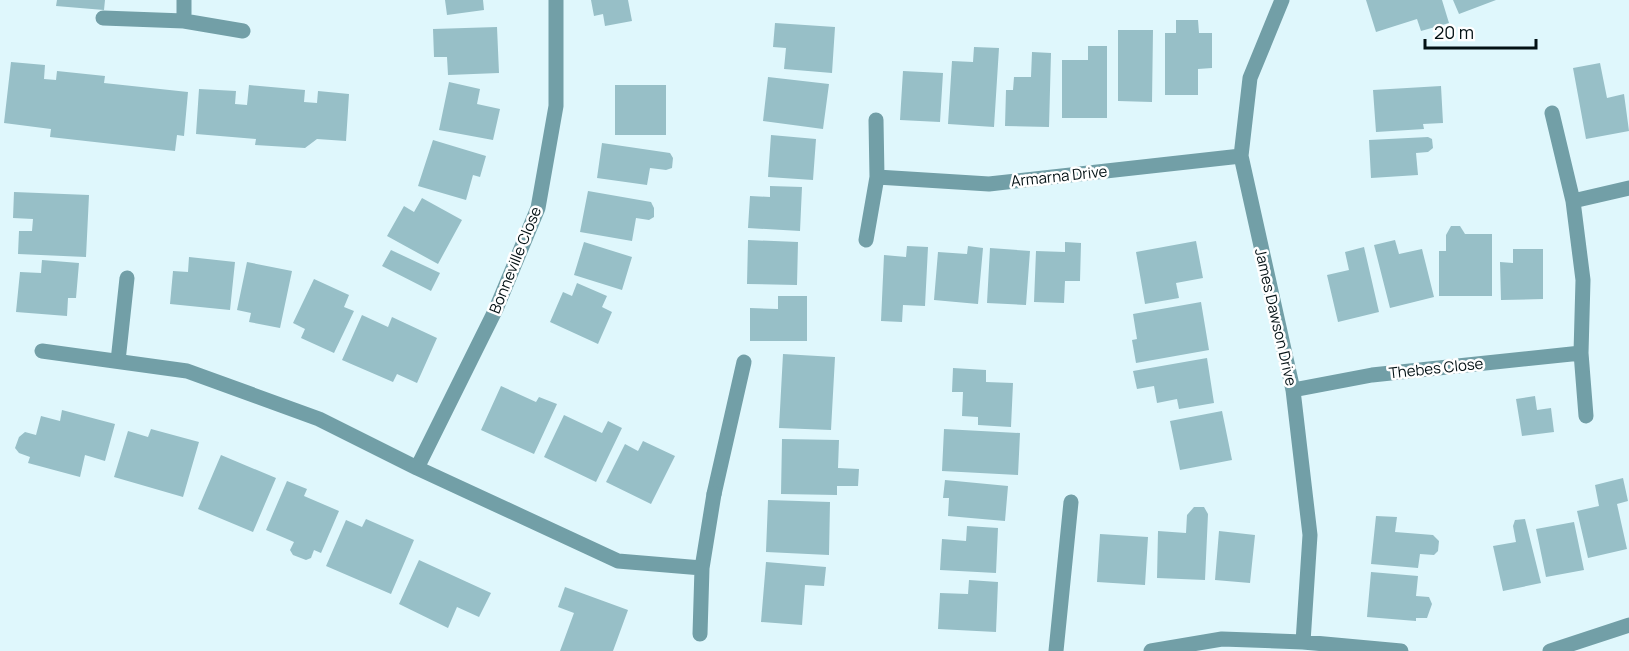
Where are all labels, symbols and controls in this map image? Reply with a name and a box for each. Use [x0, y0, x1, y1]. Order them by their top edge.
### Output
scale bar [1425, 12, 1536, 50]
text: 20 m [1434, 20, 1474, 44]
street label: Armarna Drive [1010, 160, 1108, 191]
street label: Bonneville Close [484, 203, 546, 317]
street label: James Dawson Drive [1250, 246, 1302, 388]
street label: Thebes Close [1388, 353, 1484, 383]

